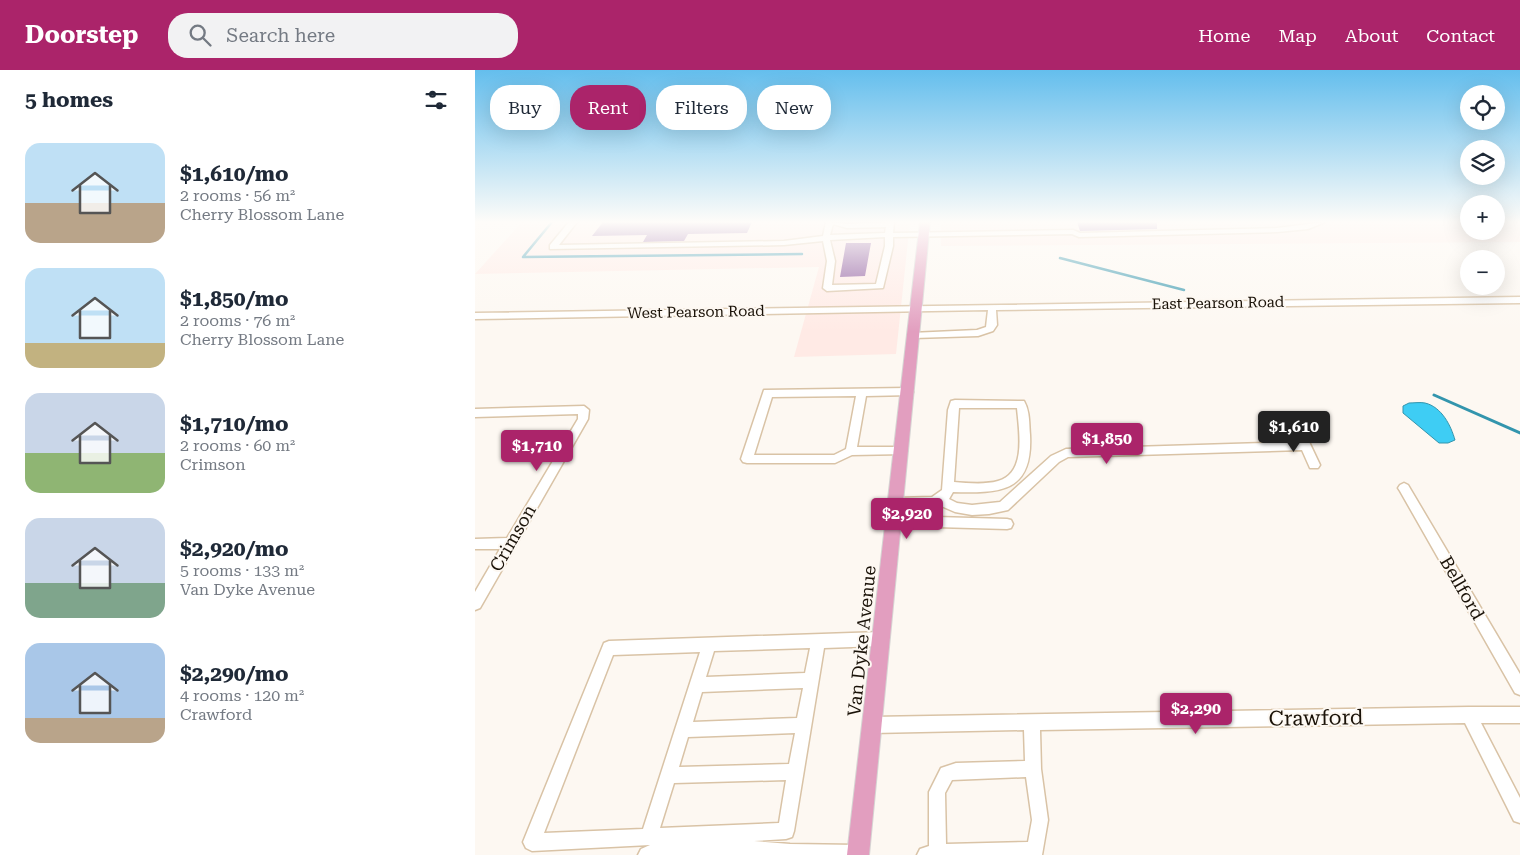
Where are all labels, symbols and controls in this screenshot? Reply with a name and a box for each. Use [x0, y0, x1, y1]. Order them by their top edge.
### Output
search box [168, 13, 518, 58]
text: Doorstep [25, 21, 138, 49]
icon: search [186, 21, 214, 49]
text: Search here [226, 24, 335, 47]
text: Home [1198, 25, 1250, 46]
text: Map [1278, 25, 1317, 46]
text: About [1345, 25, 1398, 46]
text: Contact [1426, 25, 1495, 46]
chip: Buy [490, 85, 560, 130]
chip: Rent [570, 85, 646, 130]
chip: Filters [656, 85, 747, 130]
chip: New [757, 85, 831, 130]
map controls [1460, 85, 1505, 295]
button: locate [1460, 85, 1505, 130]
icon: filters [422, 86, 450, 114]
text: 5 homes [25, 88, 113, 112]
button: layers [1460, 140, 1505, 185]
text: $1,610/mo [180, 162, 289, 186]
icon: home [65, 163, 125, 223]
text: 2 rooms · 56 m² [180, 186, 295, 205]
button: + [1460, 195, 1505, 240]
text: Cherry Blossom Lane [180, 205, 344, 224]
button: − [1460, 250, 1505, 295]
text: $1,850/mo [180, 287, 289, 311]
icon: home [65, 288, 125, 348]
street label: East Pearson Road [1152, 293, 1285, 313]
street label: West Pearson Road [627, 302, 765, 322]
text: 2 rooms · 76 m² [180, 311, 295, 330]
text: Cherry Blossom Lane [180, 330, 344, 349]
pin: $1,610 [1253, 410, 1335, 453]
text: $1,710/mo [180, 412, 289, 436]
icon: home [65, 413, 125, 473]
text: $1,610 [1269, 417, 1319, 436]
pin: $1,850 [1066, 422, 1148, 465]
text: $1,850 [1082, 429, 1132, 448]
pin: $1,710 [496, 430, 578, 472]
text: 2 rooms · 60 m² [180, 436, 295, 455]
text: $1,710 [512, 436, 562, 455]
text: Crimson [180, 455, 246, 474]
pin: $2,920 [866, 498, 948, 540]
street label: Crimson [485, 500, 540, 575]
text: $2,920 [882, 504, 932, 523]
text: $2,920/mo [180, 537, 289, 561]
icon: home [65, 538, 125, 598]
street label: Bellford [1436, 552, 1489, 624]
text: 5 rooms · 133 m² [180, 561, 304, 580]
street label: Van Dyke Avenue [843, 564, 880, 718]
text: Van Dyke Avenue [180, 580, 315, 599]
text: $2,290/mo [180, 662, 289, 686]
icon: home [65, 663, 125, 723]
text: 4 rooms · 120 m² [180, 686, 304, 705]
pin: $2,290 [1155, 692, 1237, 735]
text: $2,290 [1171, 699, 1221, 718]
text: Crawford [180, 705, 252, 724]
street label: Crawford [1268, 705, 1364, 731]

